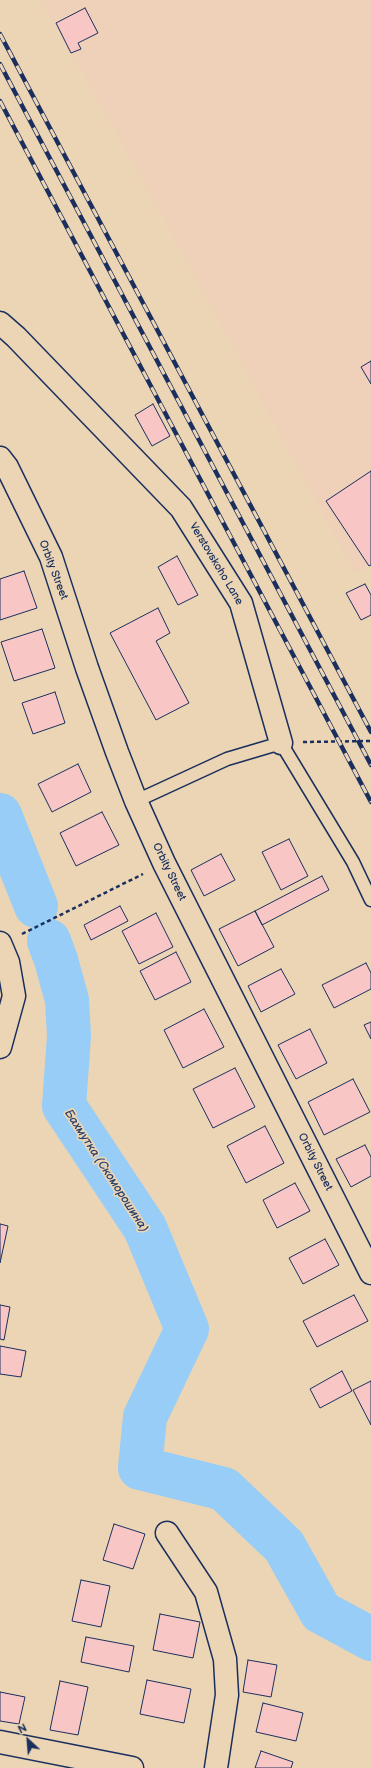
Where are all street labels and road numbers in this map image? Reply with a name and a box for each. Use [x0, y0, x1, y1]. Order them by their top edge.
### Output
street label: Verstovskoho Lane [186, 521, 246, 607]
street label: Orbity Street [36, 538, 70, 602]
street label: Orbity Street [149, 841, 189, 903]
street label: Orbity Street [295, 1131, 335, 1193]

